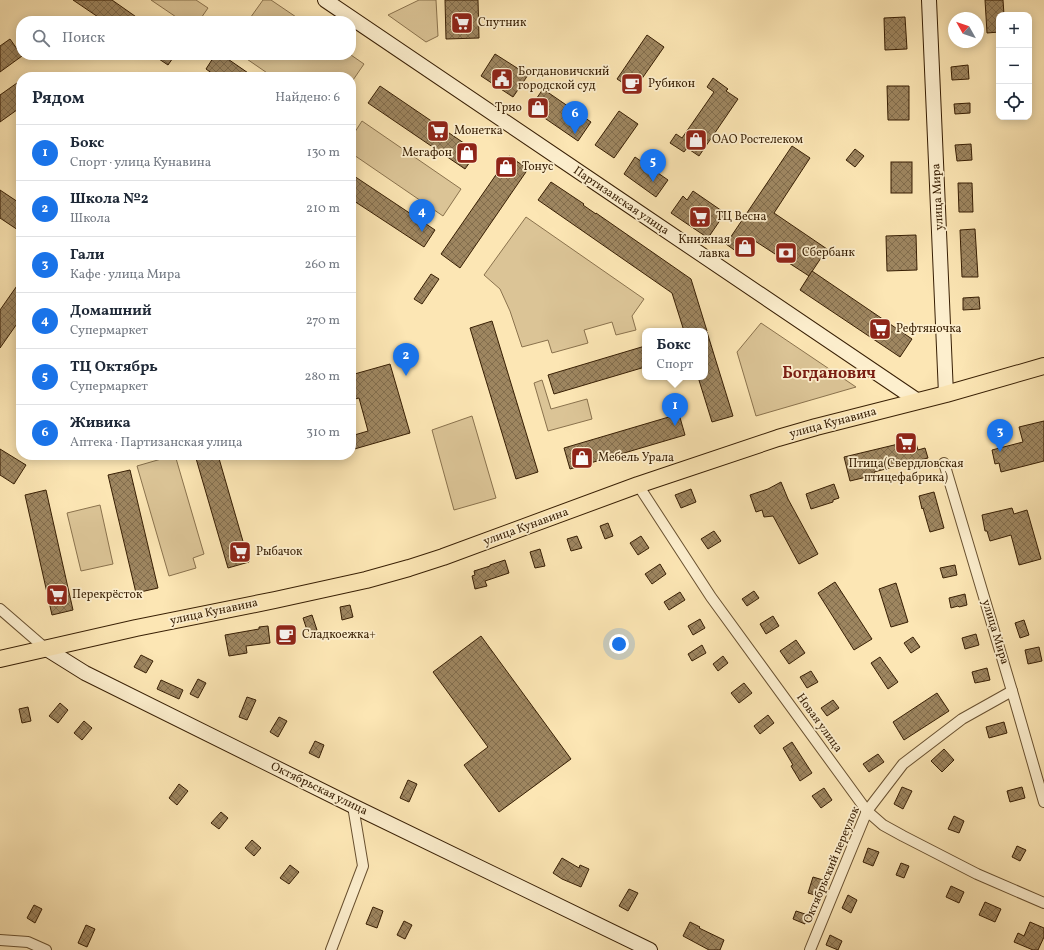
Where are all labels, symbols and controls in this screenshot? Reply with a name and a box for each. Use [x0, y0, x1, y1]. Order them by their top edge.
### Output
supermarket icon: Спутник [449, 10, 475, 36]
north arrow [948, 12, 984, 48]
map controls [996, 12, 1032, 120]
button: + [996, 12, 1032, 48]
place label: Спутник [478, 15, 527, 31]
search box [16, 16, 356, 60]
icon: search [30, 27, 52, 49]
text: Поиск [62, 28, 105, 49]
button: − [996, 48, 1032, 84]
place label: Богдановичский городской суд [518, 64, 609, 94]
public building icon: Богдановичский городской суд [489, 66, 515, 92]
cafe icon: Рубикон [619, 71, 645, 97]
place label: Рубикон [648, 76, 695, 92]
button: locate [996, 84, 1032, 120]
text: Рядом [32, 87, 85, 110]
text: Найдено: 6 [275, 89, 340, 107]
shop icon: Трио [525, 95, 551, 121]
place label: Трио [495, 100, 522, 116]
pin: 6 [562, 101, 588, 134]
supermarket icon: Монетка [425, 118, 451, 144]
place label: Монетка [454, 123, 503, 139]
shop icon: ОАО Ростелеком [683, 127, 709, 153]
place label: ОАО Ростелеком [712, 132, 803, 148]
text: Бокс [70, 133, 104, 154]
shop icon: Мегафон [454, 140, 480, 166]
text: 1 [42, 144, 48, 162]
text: 130 m [307, 144, 340, 162]
place label: Мегафон [402, 145, 452, 161]
pin: 5 [640, 149, 666, 182]
text: Спорт · улица Кунавина [70, 154, 211, 172]
shop icon: Тонус [493, 154, 519, 180]
place label: Тонус [522, 159, 554, 175]
street label: Партизанская улица [570, 163, 672, 239]
street label: улица Мира [928, 163, 948, 231]
text: Школа №2 [70, 189, 149, 210]
pin: 4 [409, 199, 435, 232]
text: 2 [42, 200, 48, 218]
text: 210 m [306, 200, 340, 218]
supermarket icon: ТЦ Весна [687, 204, 713, 230]
place label: ТЦ Весна [716, 209, 766, 225]
text: Школа [70, 210, 110, 228]
place label: Книжная лавка [678, 232, 730, 262]
shop icon: Книжная лавка [732, 234, 758, 260]
bank icon: Сбербанк [773, 240, 799, 266]
text: Гали [70, 245, 104, 266]
place label: Сбербанк [802, 245, 855, 261]
text: 3 [42, 256, 48, 274]
text: 260 m [305, 256, 340, 274]
text: Кафе · улица Мира [70, 266, 181, 284]
text: Домашний [70, 301, 152, 322]
text: 4 [41, 312, 49, 330]
text: 270 m [306, 312, 340, 330]
supermarket icon: Рефтяночка [867, 316, 893, 342]
place label: Рефтяночка [896, 321, 962, 337]
text: Супермаркет [70, 322, 148, 340]
popup [642, 328, 708, 380]
text: Бокс [657, 335, 691, 356]
pin: 2 [393, 343, 419, 376]
text: Спорт [657, 356, 693, 374]
text: ТЦ Октябрь [70, 357, 158, 378]
district label: Богданович [782, 363, 876, 385]
text: 5 [42, 368, 48, 386]
text: 280 m [304, 368, 340, 386]
text: Супермаркет [70, 378, 148, 396]
pin: 1 [662, 393, 688, 426]
street label: улица Кунавина [788, 404, 878, 442]
text: Живика [70, 413, 131, 434]
pin: 3 [987, 419, 1013, 452]
text: 6 [41, 424, 49, 442]
text: 310 m [306, 424, 340, 442]
supermarket icon: Птица(Свердловская птицефабрика) [893, 430, 919, 456]
text: Аптека · Партизанская улица [70, 434, 242, 452]
shop icon: Мебель Урала [569, 445, 595, 471]
place label: Мебель Урала [598, 450, 674, 466]
place label: Птица(Свердловская птицефабрика) [848, 456, 964, 486]
street label: улица Кунавина [481, 504, 571, 550]
supermarket icon: Рыбачок [227, 539, 253, 565]
place label: Рыбачок [256, 544, 303, 560]
supermarket icon: Перекрёсток [44, 582, 70, 608]
place label: Перекрёсток [72, 587, 143, 603]
street label: улица Кунавина [169, 595, 259, 629]
street label: улица Мира [978, 598, 1012, 666]
cafe icon: Сладкоежка+ [273, 622, 299, 648]
place label: Сладкоежка+ [302, 627, 376, 643]
your location [609, 634, 629, 654]
street label: Новая улица [792, 690, 846, 756]
street label: Октябрьская улица [268, 759, 370, 819]
street label: Октябрьский переулок [800, 803, 864, 926]

